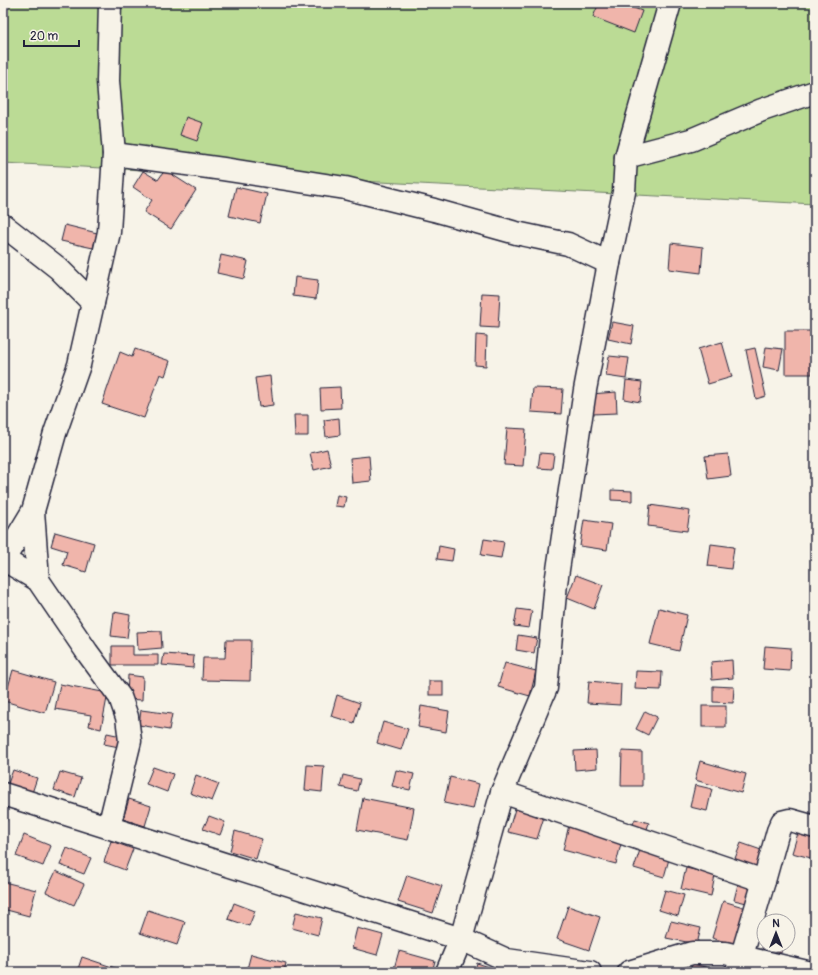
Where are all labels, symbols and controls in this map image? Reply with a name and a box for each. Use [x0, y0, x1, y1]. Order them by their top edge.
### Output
scale bar [24, 22, 79, 48]
text: 20 m [30, 29, 59, 44]
north arrow [756, 913, 796, 953]
text: N [772, 917, 780, 930]

